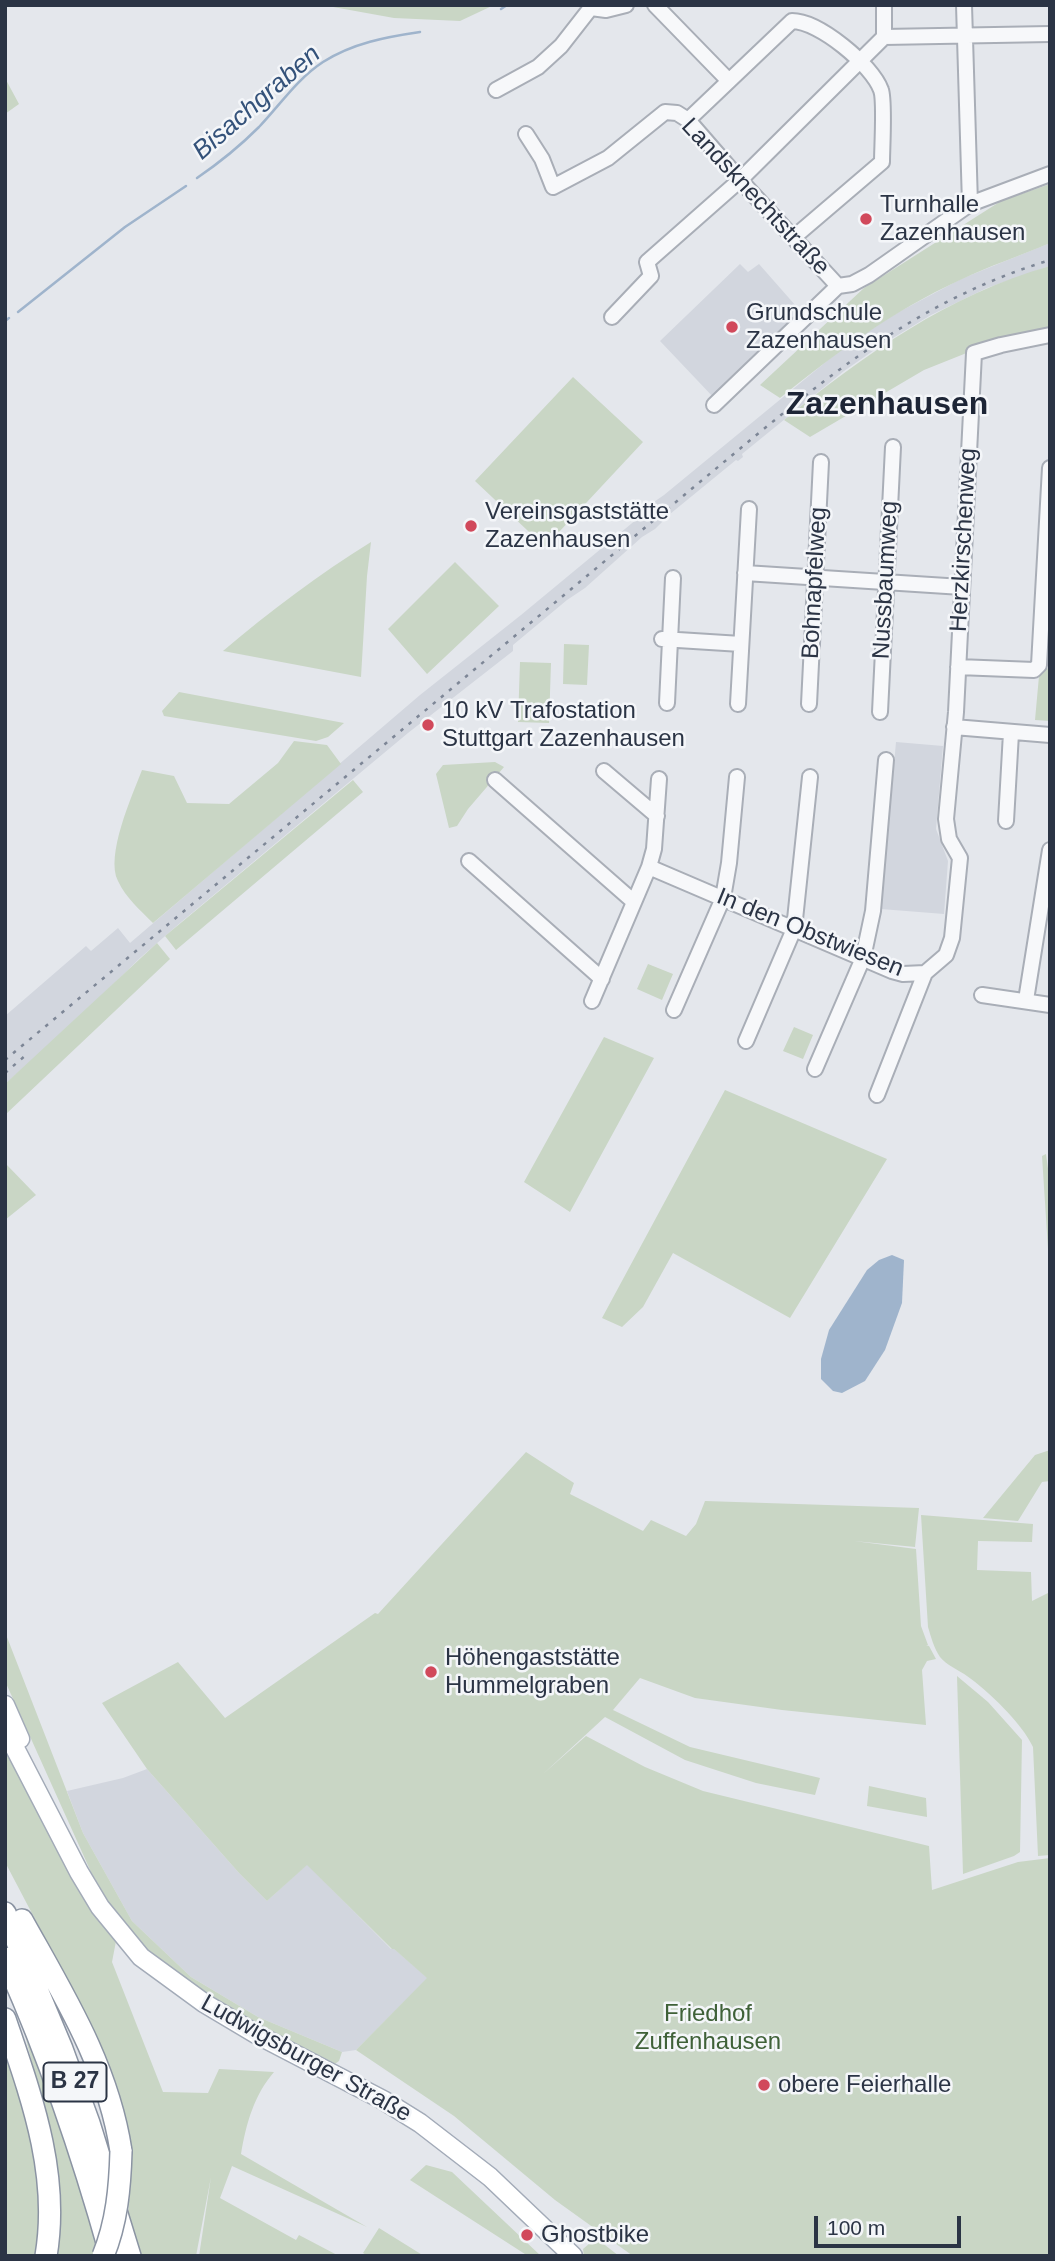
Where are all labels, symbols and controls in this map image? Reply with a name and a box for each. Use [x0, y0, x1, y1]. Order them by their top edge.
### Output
water label: Bisachgraben [187, 39, 327, 167]
street label: Landsknechtstraße [675, 113, 835, 281]
place label: Turnhalle Zazenhausen [880, 191, 1025, 247]
marker: Turnhalle Zazenhausen [858, 211, 874, 227]
place label: Grundschule Zazenhausen [746, 299, 891, 355]
marker: Grundschule Zazenhausen [724, 319, 740, 335]
district label: Zazenhausen [786, 386, 988, 424]
street label: Herzkirschenweg [945, 447, 983, 633]
place label: Vereinsgaststätte Zazenhausen [485, 498, 669, 554]
street label: Nussbaumweg [867, 500, 905, 660]
street label: Bohnapfelweg [797, 506, 833, 660]
marker: Vereinsgaststätte Zazenhausen [463, 518, 479, 534]
place label: 10 kV Trafostation Stuttgart Zazenhausen [442, 697, 685, 753]
marker: 10 kV Trafostation Stuttgart Zazenhausen [420, 717, 436, 733]
street label: In den Obstwiesen [712, 882, 908, 984]
place label: Höhengaststätte Hummelgraben [445, 1644, 620, 1700]
marker: Höhengaststätte Hummelgraben [423, 1664, 439, 1680]
street label: Ludwigsburger Straße [196, 1989, 416, 2129]
park label: Friedhof Zuffenhausen [635, 2000, 781, 2056]
road number: B 27 [43, 2062, 106, 2102]
place label: obere Feierhalle [778, 2071, 951, 2099]
marker: obere Feierhalle [756, 2077, 772, 2093]
scale bar [817, 2202, 964, 2246]
text: 100 m [827, 2216, 885, 2239]
place label: Ghostbike [541, 2221, 649, 2249]
marker: Ghostbike [519, 2227, 535, 2243]

